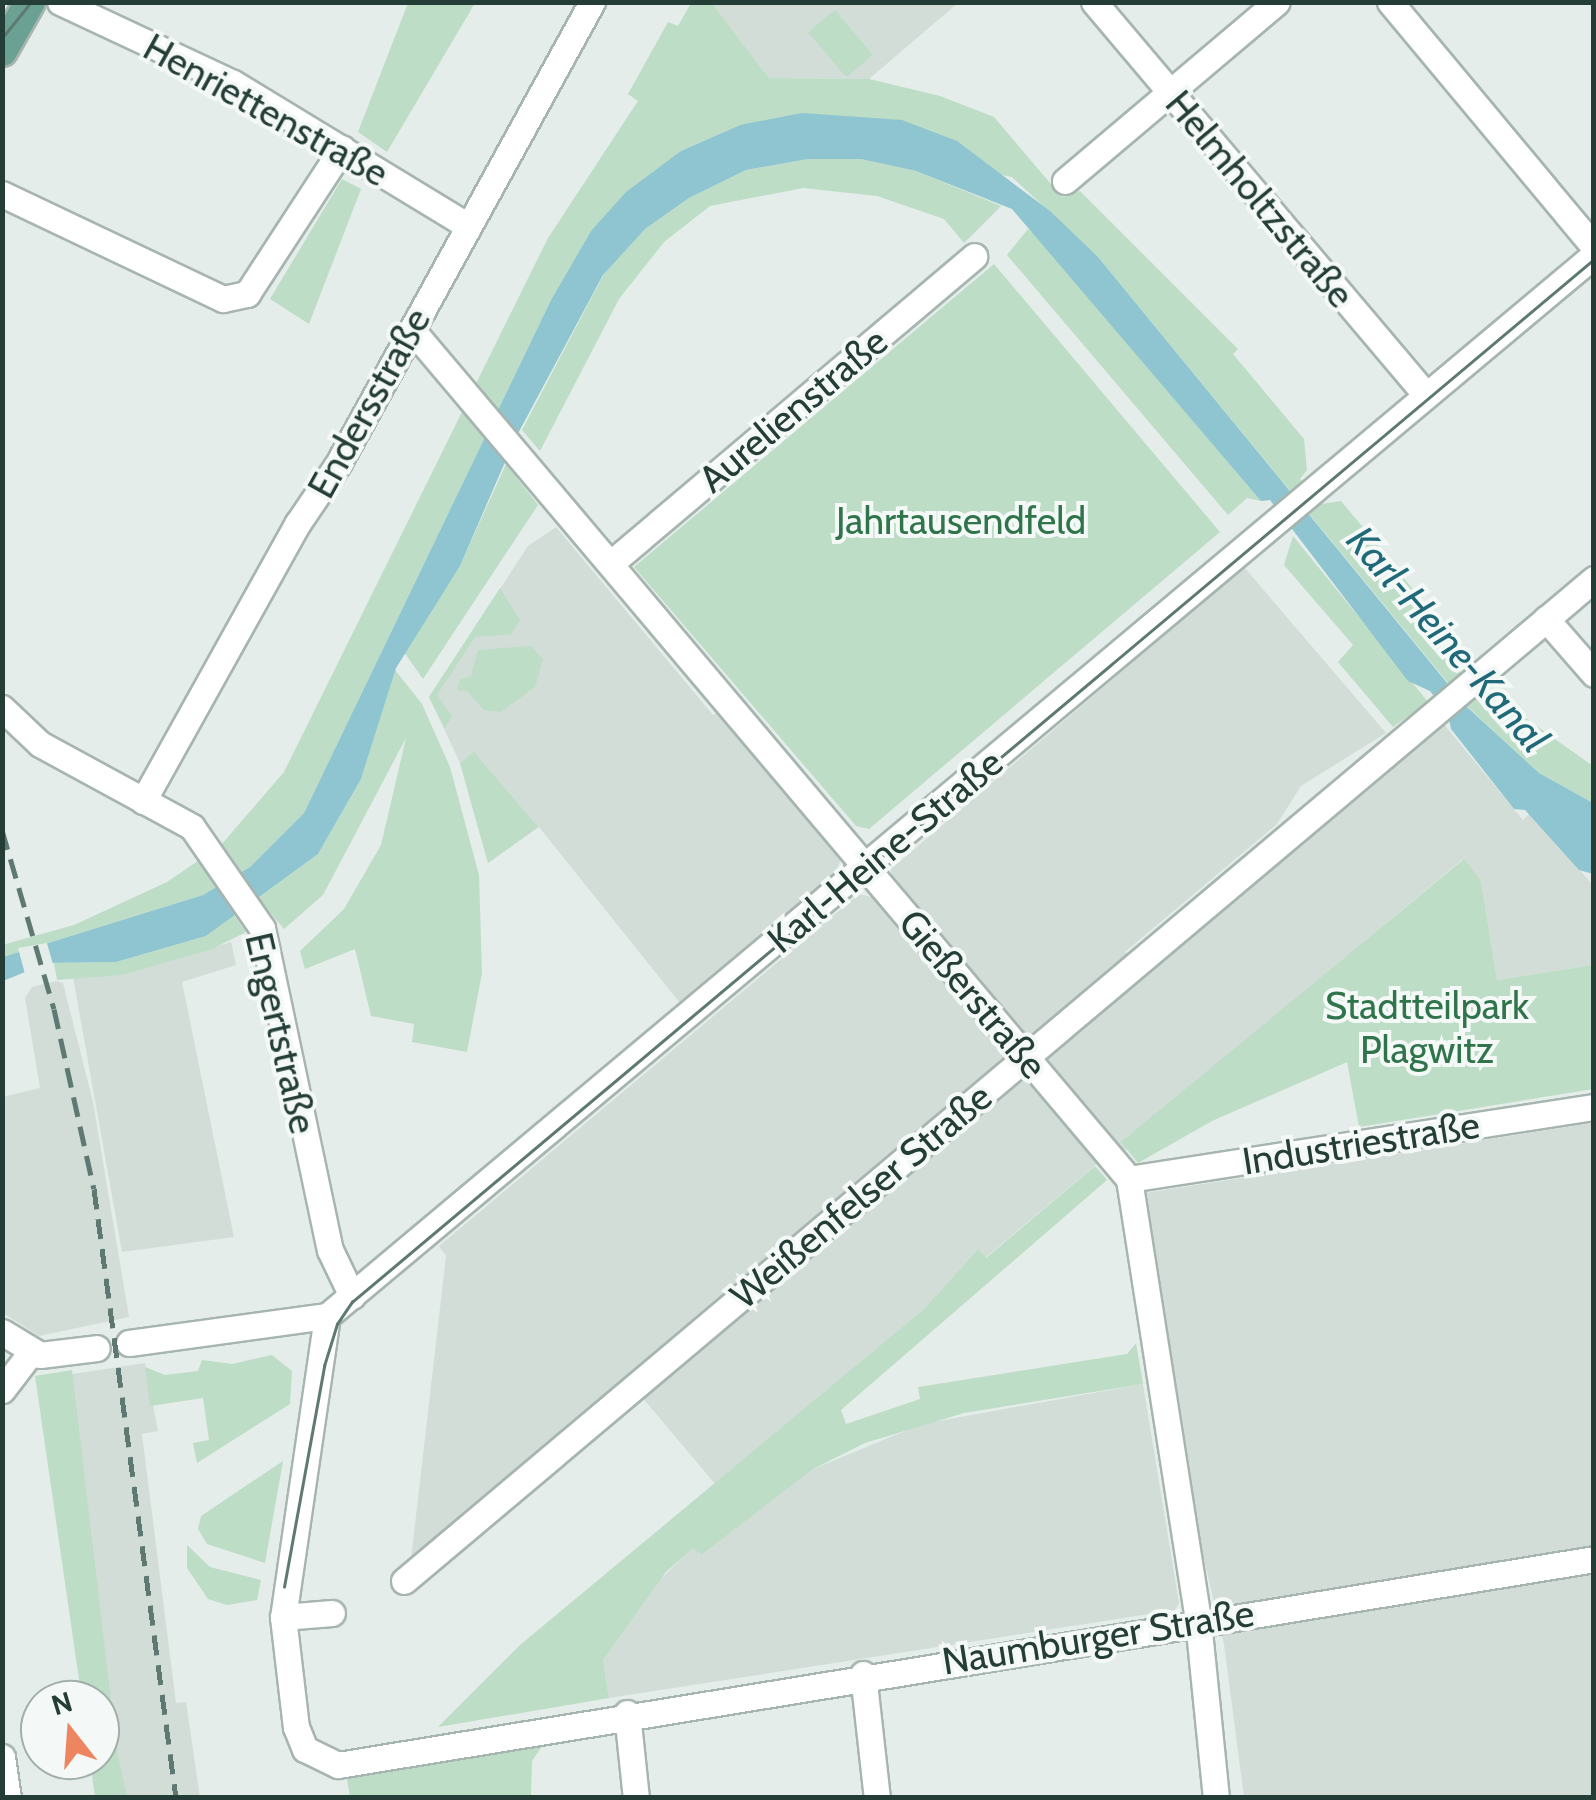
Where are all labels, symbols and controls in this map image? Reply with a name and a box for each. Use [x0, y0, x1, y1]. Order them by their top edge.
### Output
street label: Henriettenstraße [136, 24, 396, 196]
street label: Helmholtzstraße [1156, 81, 1364, 317]
street label: Endersstraße [298, 300, 440, 506]
street label: Aurelienstraße [690, 318, 896, 502]
park label: Jahrtausendfeld [836, 498, 1086, 544]
water label: Karl-Heine-Kanal [1337, 516, 1559, 762]
street label: Karl-Heine-Straße [758, 740, 1012, 962]
street label: Gießerstraße [889, 900, 1057, 1088]
street label: Engertstraße [236, 928, 326, 1138]
park label: Stadtteilpark Plagwitz [1325, 983, 1529, 1072]
street label: Weißenfelser Straße [721, 1074, 1001, 1318]
street label: Industriestraße [1239, 1102, 1483, 1184]
street label: Naumburger Straße [939, 1590, 1257, 1684]
north arrow [20, 1680, 120, 1780]
text: N [47, 1684, 76, 1722]

